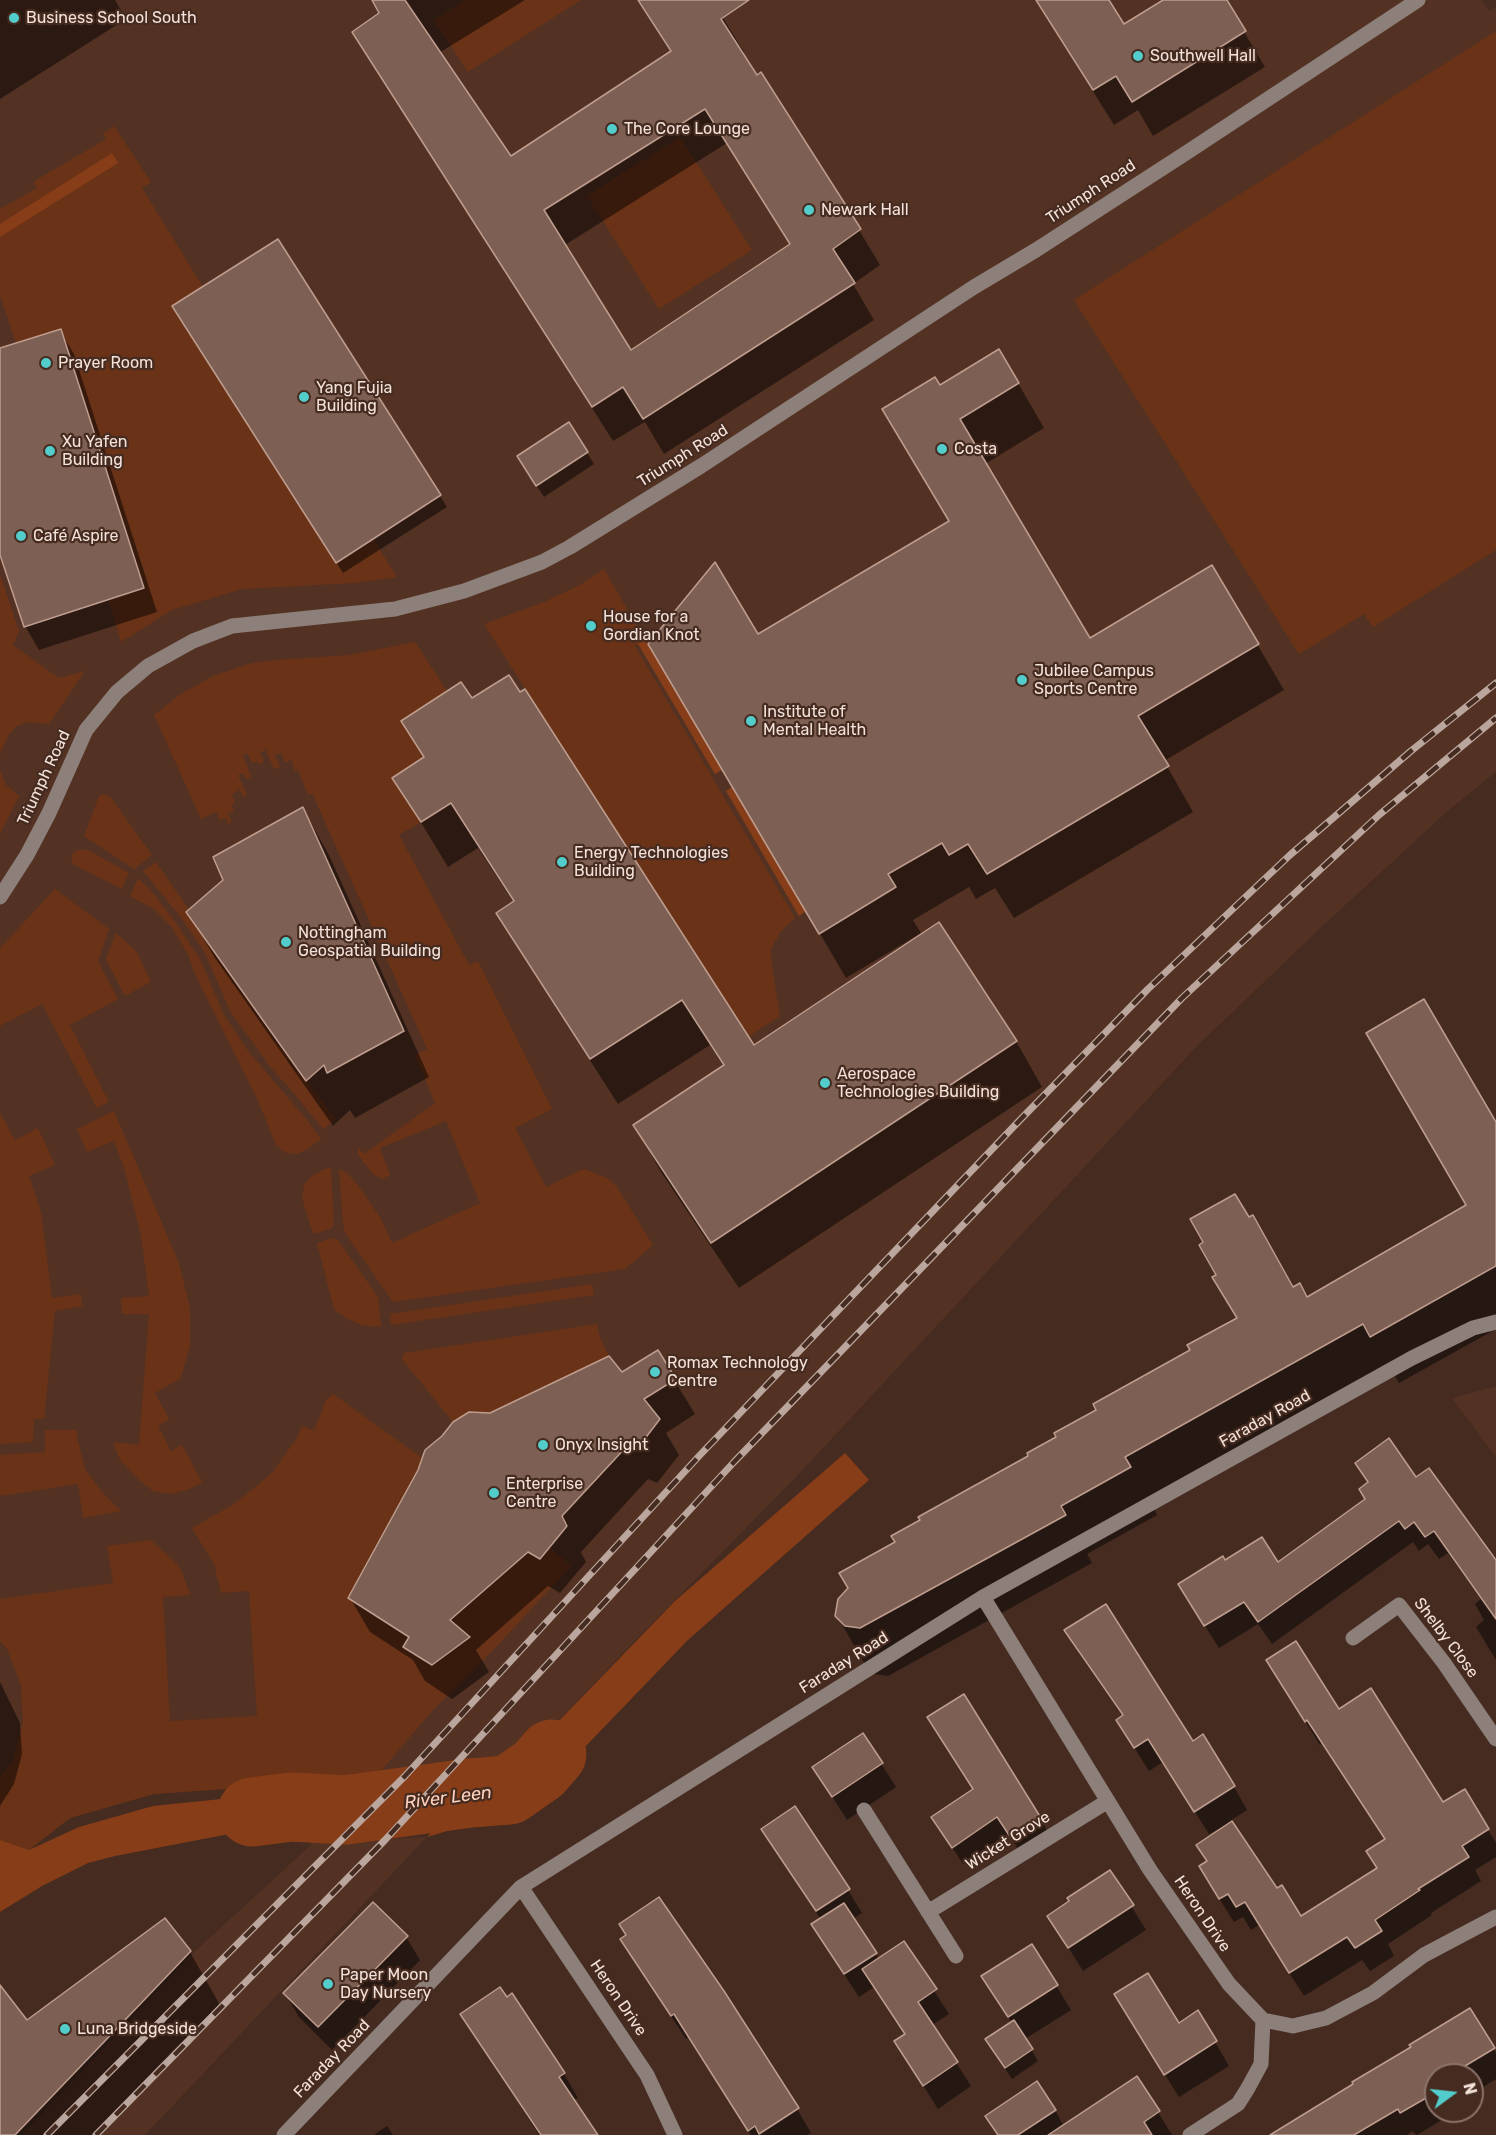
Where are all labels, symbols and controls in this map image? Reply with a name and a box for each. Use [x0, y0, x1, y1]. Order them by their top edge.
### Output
place label: Business School South [26, 8, 197, 28]
marker: Business School South [7, 11, 21, 25]
place label: Southwell Hall [1150, 46, 1256, 66]
marker: Southwell Hall [1131, 49, 1145, 63]
place label: The Core Lounge [624, 119, 750, 139]
marker: The Core Lounge [605, 122, 619, 136]
street label: Triumph Road [1043, 156, 1139, 228]
place label: Newark Hall [821, 200, 909, 220]
marker: Newark Hall [802, 203, 816, 217]
place label: Prayer Room [58, 353, 153, 373]
marker: Prayer Room [39, 356, 53, 370]
place label: Yang Fujia Building [316, 378, 392, 416]
marker: Yang Fujia Building [297, 390, 311, 404]
street label: Triumph Road [634, 421, 732, 491]
place label: Xu Yafen Building [62, 432, 128, 470]
place label: Costa [954, 439, 997, 459]
marker: Costa [935, 442, 949, 456]
marker: Xu Yafen Building [43, 444, 57, 458]
place label: Café Aspire [33, 526, 118, 546]
marker: Café Aspire [14, 529, 28, 543]
place label: House for a Gordian Knot [603, 607, 700, 645]
marker: House for a Gordian Knot [584, 619, 598, 633]
place label: Jubilee Campus Sports Centre [1034, 661, 1154, 699]
marker: Jubilee Campus Sports Centre [1015, 673, 1029, 687]
place label: Institute of Mental Health [763, 702, 866, 740]
marker: Institute of Mental Health [744, 714, 758, 728]
street label: Triumph Road [14, 727, 74, 829]
place label: Energy Technologies Building [574, 843, 728, 881]
marker: Energy Technologies Building [555, 855, 569, 869]
place label: Nottingham Geospatial Building [298, 923, 441, 961]
marker: Nottingham Geospatial Building [279, 935, 293, 949]
place label: Aerospace Technologies Building [837, 1064, 999, 1102]
marker: Aerospace Technologies Building [818, 1076, 832, 1090]
place label: Romax Technology Centre [667, 1353, 808, 1391]
marker: Romax Technology Centre [648, 1365, 662, 1379]
street label: Faraday Road [1216, 1386, 1314, 1452]
place label: Onyx Insight [555, 1435, 648, 1455]
marker: Onyx Insight [536, 1438, 550, 1452]
place label: Enterprise Centre [506, 1474, 583, 1512]
marker: Enterprise Centre [487, 1486, 501, 1500]
street label: Shelby Close [1410, 1594, 1482, 1682]
street label: Faraday Road [796, 1628, 892, 1698]
water label: River Leen [403, 1782, 493, 1814]
street label: Wicket Grove [962, 1808, 1054, 1874]
street label: Heron Drive [1170, 1872, 1234, 1956]
street label: Heron Drive [586, 1956, 650, 2040]
place label: Paper Moon Day Nursery [340, 1965, 431, 2003]
marker: Paper Moon Day Nursery [321, 1977, 335, 1991]
street label: Faraday Road [290, 2016, 374, 2102]
place label: Luna Bridgeside [77, 2019, 197, 2039]
marker: Luna Bridgeside [58, 2022, 72, 2036]
north arrow [1424, 2063, 1484, 2123]
text: N [1459, 2081, 1481, 2097]

